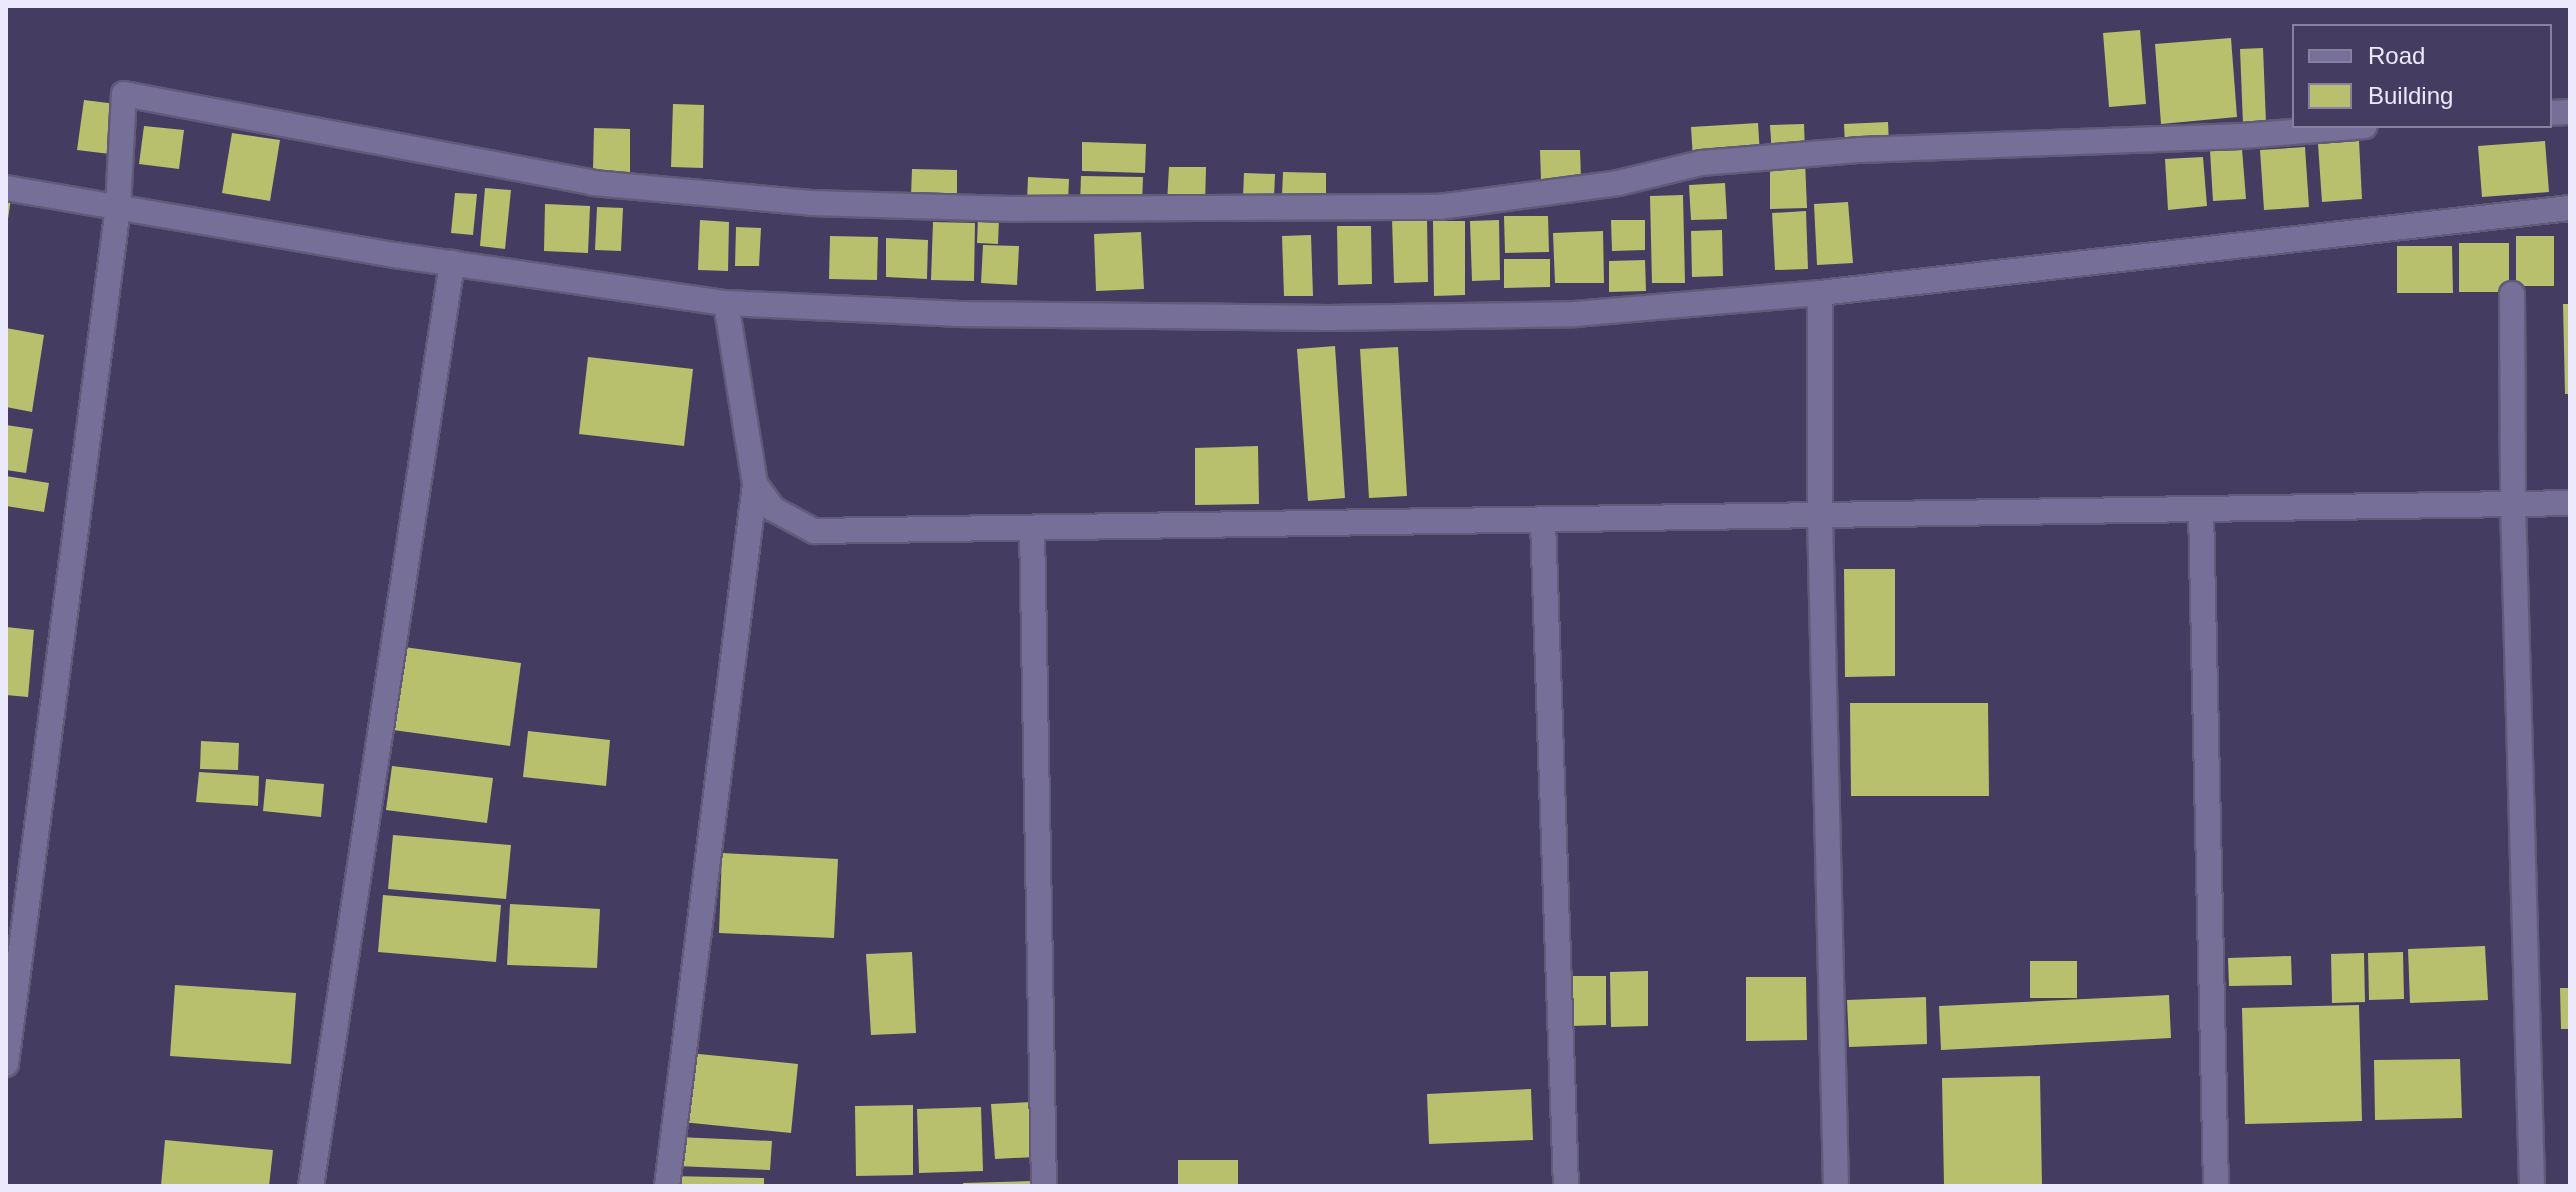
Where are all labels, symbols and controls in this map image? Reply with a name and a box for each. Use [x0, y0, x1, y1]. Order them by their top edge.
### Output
legend [2292, 24, 2552, 128]
text: Road [2368, 42, 2425, 69]
text: Building [2368, 82, 2453, 109]

